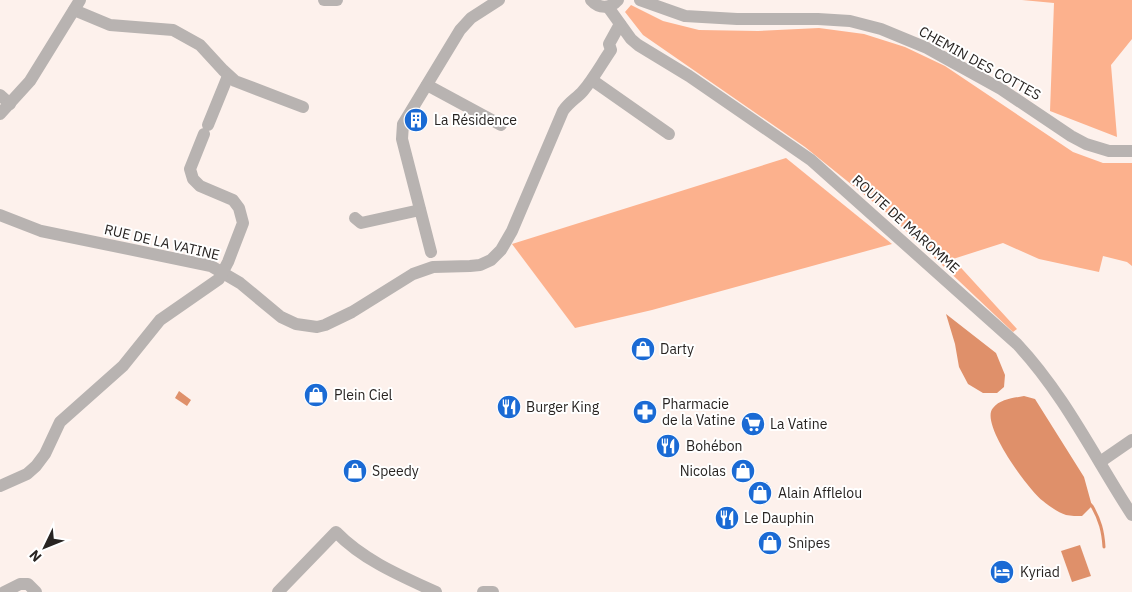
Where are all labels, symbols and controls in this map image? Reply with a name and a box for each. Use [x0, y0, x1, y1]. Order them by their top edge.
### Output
street label: CHEMIN DES COTTES [916, 22, 1044, 104]
building icon: La Résidence [403, 107, 429, 133]
place label: La Résidence [434, 111, 517, 129]
street label: ROUTE DE MAROMME [849, 171, 963, 277]
street label: RUE DE LA VATINE [103, 220, 221, 264]
shop icon: Darty [630, 336, 656, 362]
place label: Darty [660, 340, 694, 358]
shop icon: Plein Ciel [303, 382, 329, 408]
place label: Plein Ciel [334, 386, 393, 404]
restaurant icon: Burger King [496, 394, 522, 420]
place label: Pharmacie de la Vatine [662, 395, 736, 429]
place label: Burger King [526, 398, 600, 416]
pharmacy icon: Pharmacie de la Vatine [632, 399, 658, 425]
supermarket icon: La Vatine [740, 411, 766, 437]
place label: La Vatine [770, 415, 828, 433]
restaurant icon: Bohébon [655, 433, 681, 459]
place label: Bohébon [686, 437, 743, 455]
shop icon: Speedy [342, 458, 368, 484]
shop icon: Nicolas [730, 458, 756, 484]
place label: Speedy [372, 462, 419, 480]
place label: Nicolas [680, 462, 726, 480]
shop icon: Alain Afflelou [747, 480, 773, 506]
place label: Alain Afflelou [778, 484, 862, 502]
restaurant icon: Le Dauphin [714, 505, 740, 531]
place label: Le Dauphin [744, 509, 814, 527]
north arrow [20, 522, 70, 572]
shop icon: Snipes [757, 530, 783, 556]
place label: Snipes [788, 534, 830, 552]
text: N [25, 546, 46, 566]
hotel icon: Kyriad [989, 559, 1015, 585]
place label: Kyriad [1020, 563, 1060, 581]

